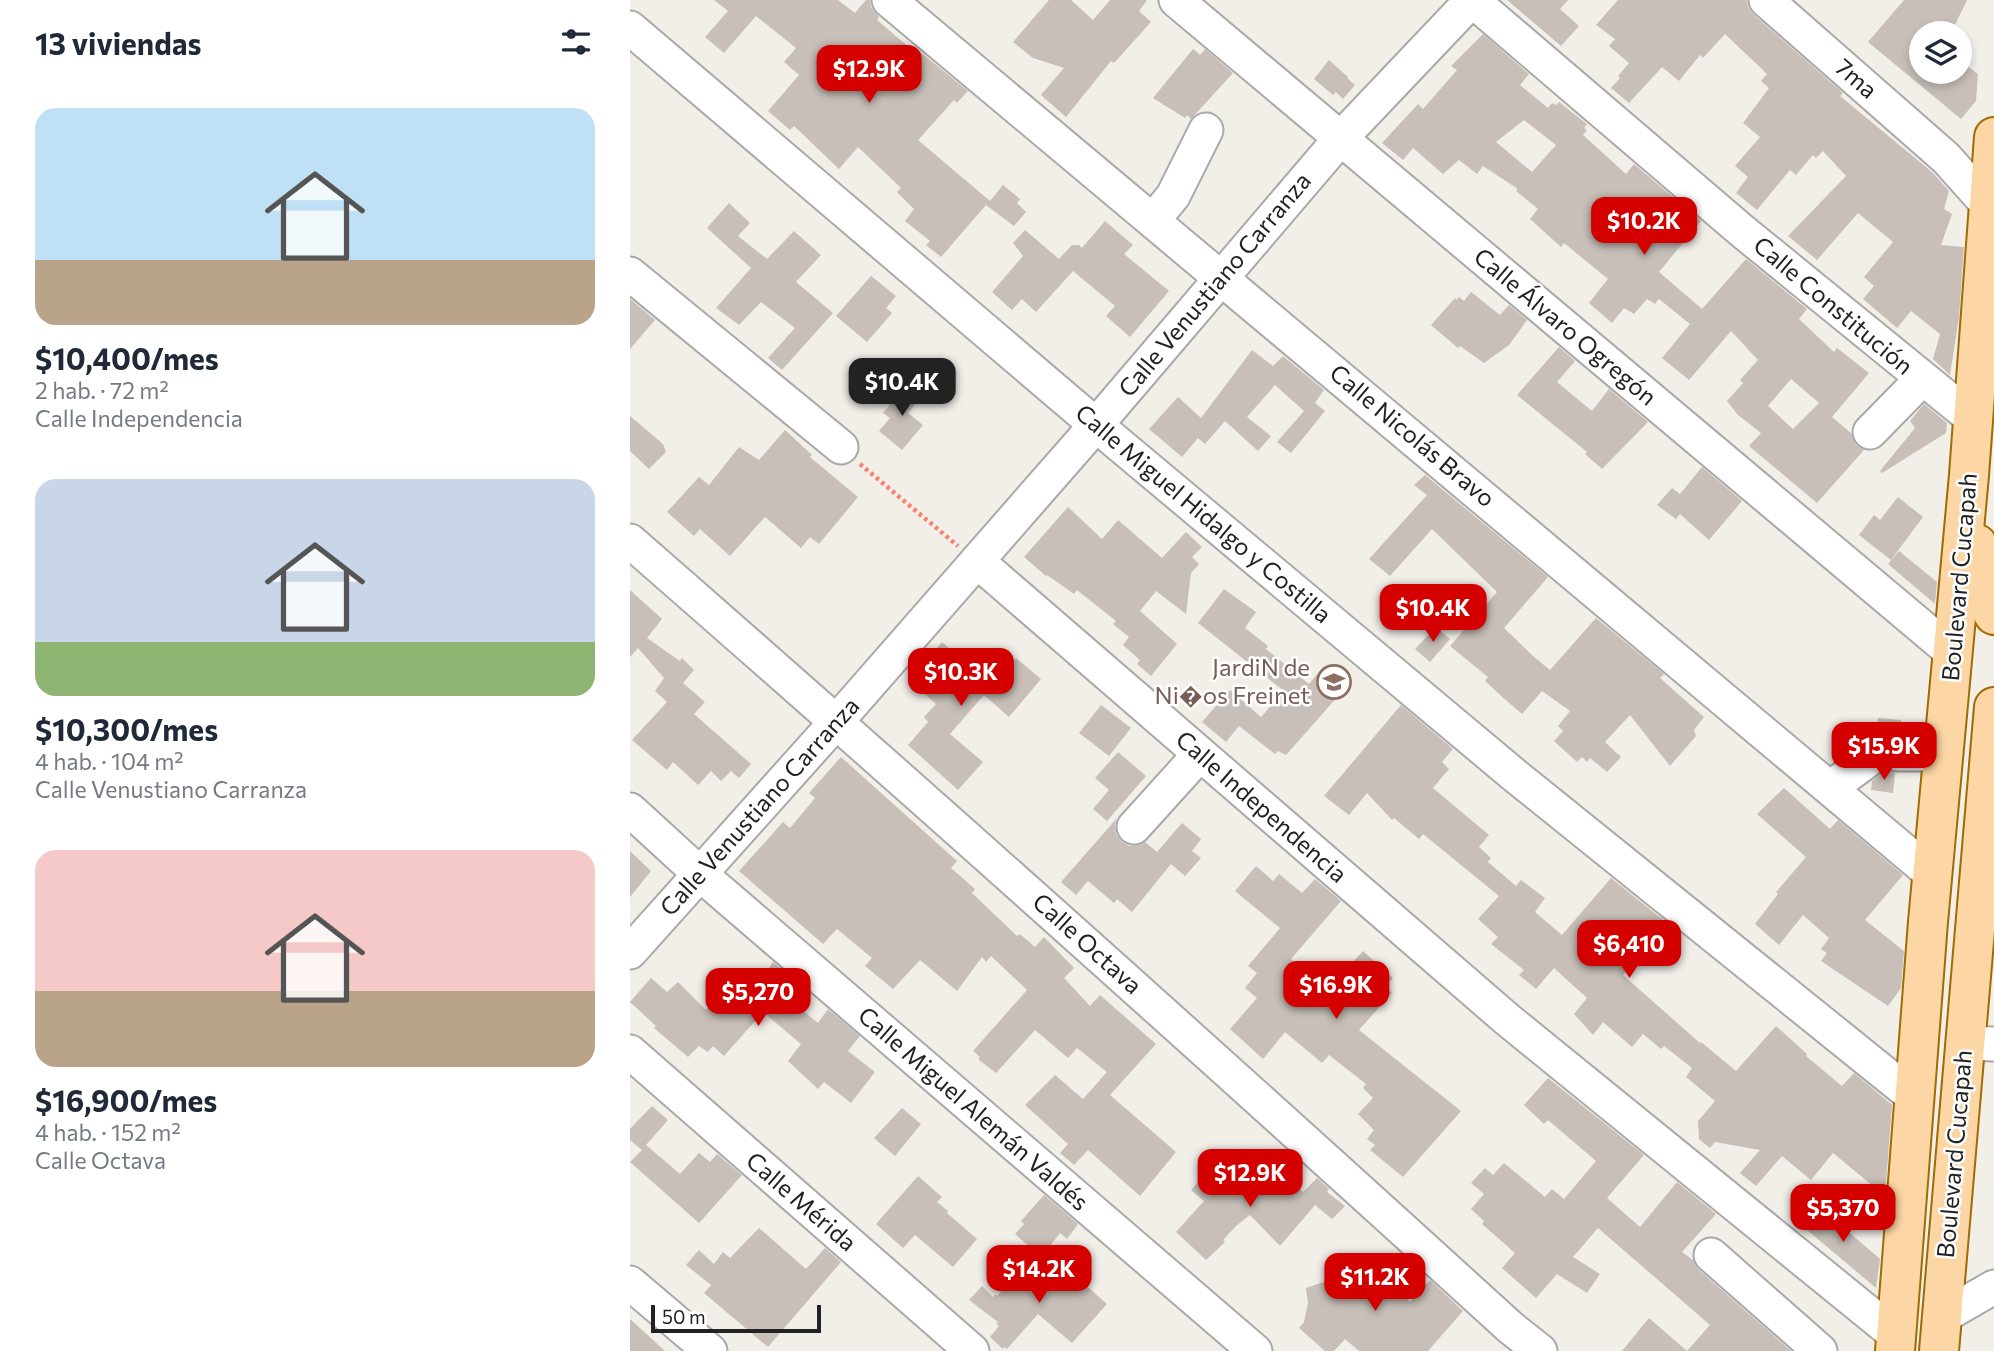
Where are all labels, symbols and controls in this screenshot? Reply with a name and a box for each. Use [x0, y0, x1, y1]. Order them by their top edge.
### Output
map controls [1909, 21, 1972, 84]
button: layers [1909, 21, 1972, 84]
icon: filters [557, 23, 595, 61]
text: 13 viviendas [35, 24, 202, 61]
pin: $12.9K [812, 46, 926, 105]
street label: 7ma [1830, 52, 1884, 104]
text: $12.9K [833, 54, 905, 82]
icon: home [252, 153, 378, 279]
street label: Calle Venustiano Carranza [1112, 166, 1316, 402]
pin: $10.2K [1587, 198, 1701, 257]
text: $10.2K [1607, 206, 1681, 234]
street label: Calle Constitución [1748, 230, 1920, 380]
street label: Calle Álvaro Ogregón [1469, 241, 1663, 411]
text: $10,400/mes [35, 339, 219, 376]
street label: Calle Nicolás Bravo [1325, 357, 1501, 512]
pin: $10.4K [845, 358, 959, 418]
text: $10.4K [865, 367, 939, 395]
text: 2 hab. · 72 m² [35, 376, 169, 404]
street label: Calle Miguel Hidalgo y Costilla [1070, 397, 1338, 628]
text: Calle Independencia [35, 404, 243, 432]
street label: Boulevard Cucapah [1935, 472, 1982, 682]
icon: home [252, 524, 378, 650]
pin: $10.4K [1376, 584, 1490, 644]
text: $10.4K [1396, 593, 1470, 621]
pin: $10.3K [904, 648, 1018, 708]
place label: JardiN de Ni�os Freinet [1155, 652, 1310, 709]
text: $10.3K [924, 657, 998, 685]
school or university icon: JardiN de Ni�os Freinet [1315, 663, 1353, 701]
street label: Calle Venustiano Carranza [653, 691, 865, 921]
text: $10,300/mes [35, 710, 218, 747]
pin: $15.9K [1827, 722, 1941, 782]
street label: Calle Independencia [1171, 724, 1353, 888]
text: $15.9K [1848, 731, 1920, 759]
text: 4 hab. · 104 m² [35, 747, 183, 775]
text: Calle Venustiano Carranza [35, 775, 307, 803]
street label: Calle Octava [1028, 886, 1148, 999]
icon: home [252, 895, 378, 1021]
pin: $6,410 [1572, 920, 1686, 980]
text: $6,410 [1593, 929, 1665, 957]
pin: $16.9K [1279, 962, 1393, 1021]
pin: $5,270 [701, 968, 815, 1028]
text: $16.9K [1299, 970, 1373, 998]
text: $5,270 [722, 977, 794, 1005]
street label: Calle Miguel Alemán Valdés [853, 1000, 1095, 1216]
street label: Boulevard Cucapah [1930, 1049, 1977, 1259]
text: $16,900/mes [35, 1081, 217, 1118]
text: 4 hab. · 152 m² [35, 1118, 181, 1146]
street label: Calle Mérida [741, 1145, 863, 1256]
text: Calle Octava [35, 1146, 166, 1174]
pin: $12.9K [1193, 1150, 1307, 1209]
text: $12.9K [1214, 1158, 1286, 1186]
pin: $5,370 [1786, 1184, 1900, 1244]
text: $5,370 [1806, 1193, 1880, 1221]
pin: $14.2K [982, 1246, 1096, 1305]
text: $14.2K [1003, 1254, 1075, 1282]
pin: $11.2K [1318, 1254, 1432, 1313]
text: $11.2K [1340, 1262, 1410, 1290]
scale bar [651, 1302, 821, 1334]
text: 50 m [662, 1305, 706, 1328]

